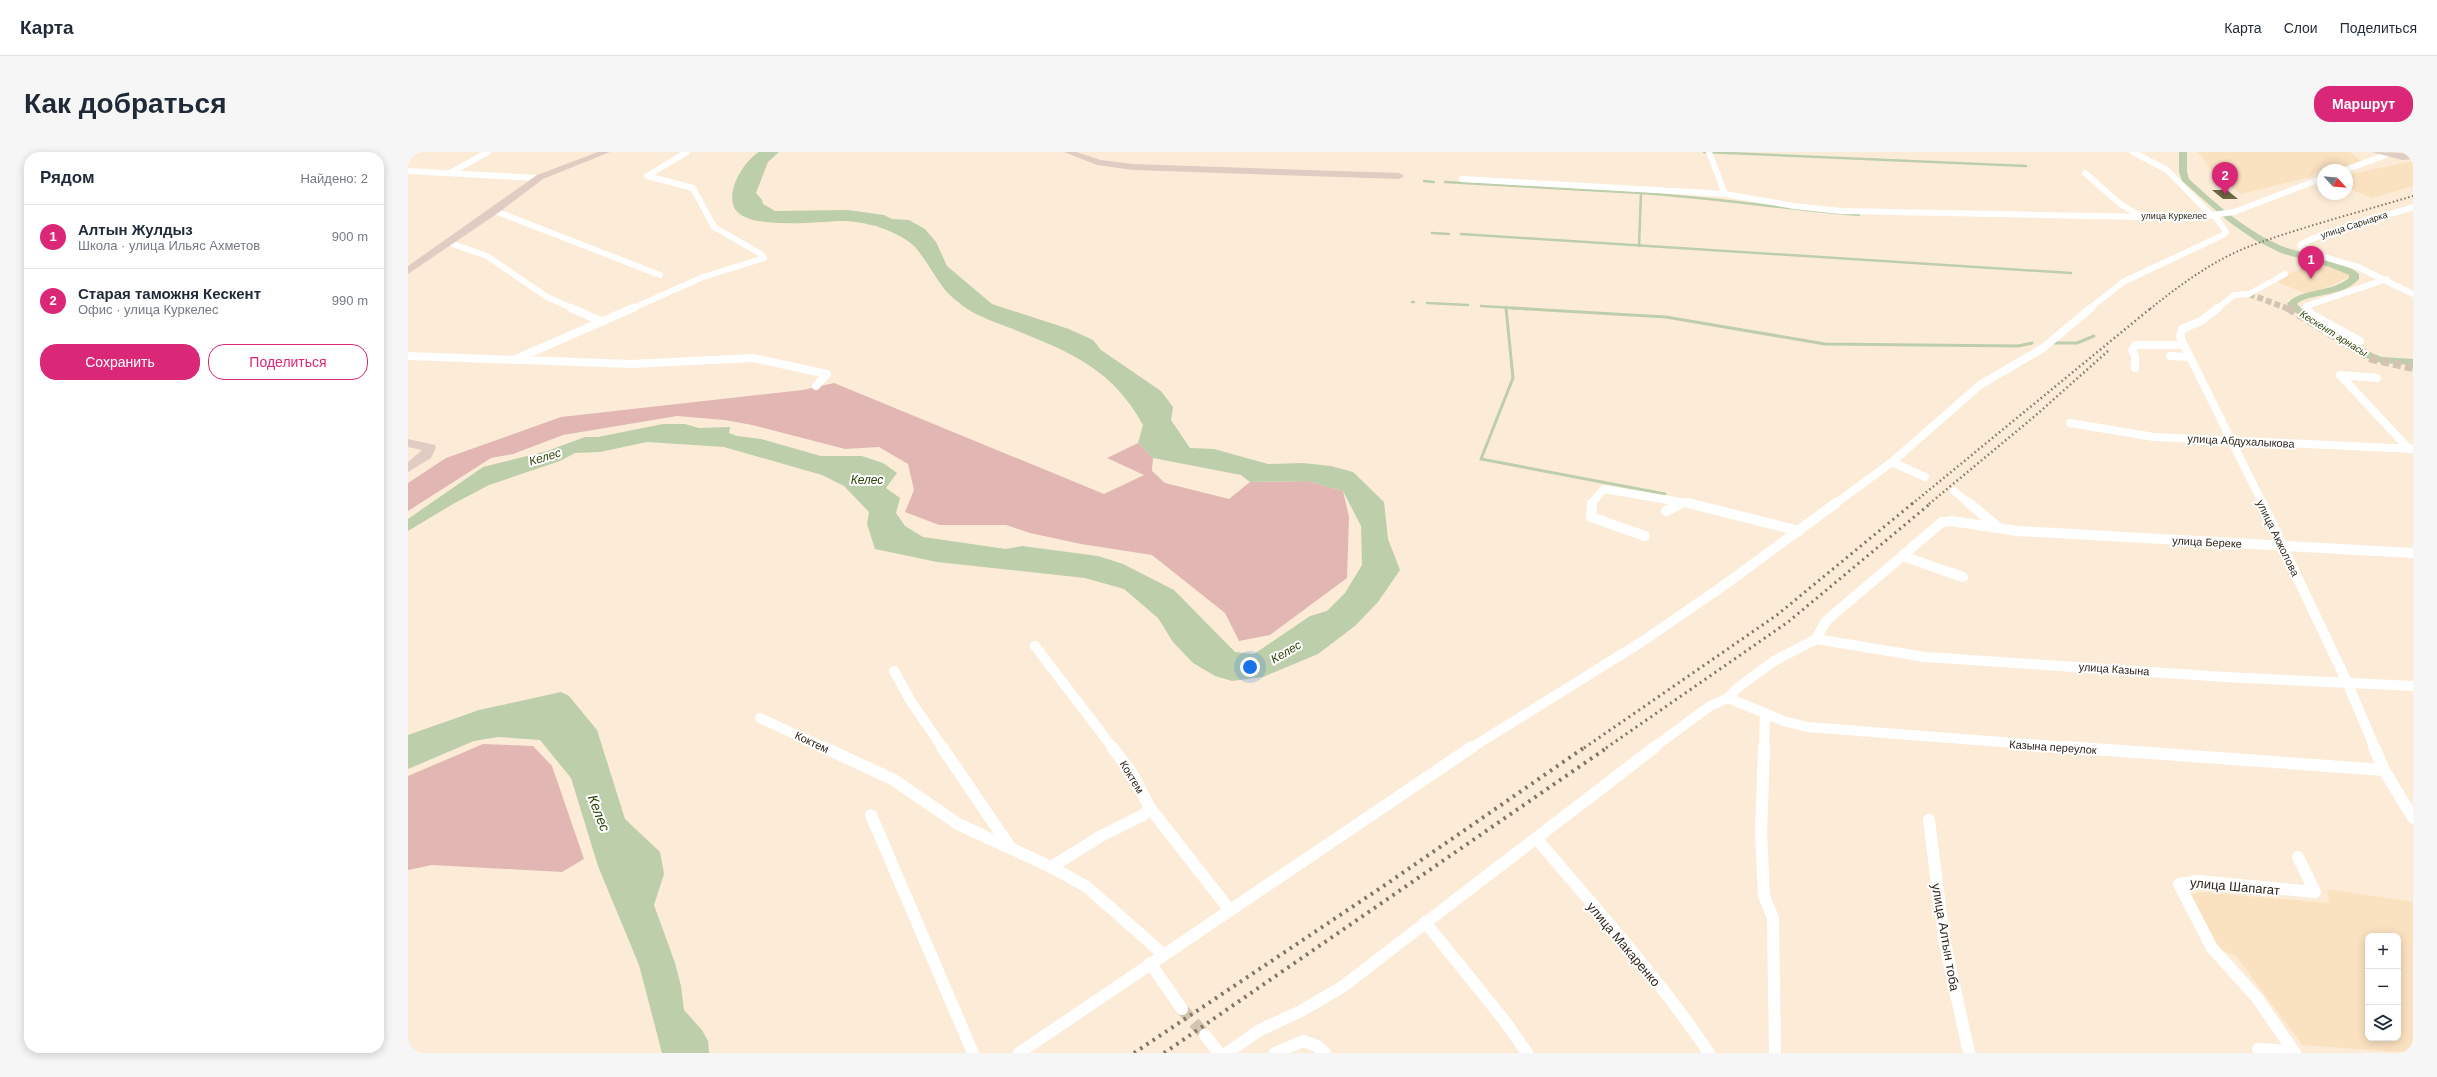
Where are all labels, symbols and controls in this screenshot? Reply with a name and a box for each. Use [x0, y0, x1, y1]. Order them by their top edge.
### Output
text: Карта [20, 17, 74, 38]
text: Карта [2224, 20, 2262, 36]
text: Слои [2284, 20, 2318, 36]
text: Поделиться [2340, 20, 2417, 36]
button: Маршрут [2314, 86, 2413, 122]
text: Как добраться [24, 88, 226, 119]
pin: 2 [2212, 162, 2238, 195]
north arrow [2317, 164, 2353, 200]
text: Рядом [40, 168, 95, 187]
text: Найдено: 2 [300, 171, 368, 186]
street label: улица Сарыарка [2319, 210, 2389, 240]
street label: улица Куркелес [2141, 211, 2207, 221]
text: Алтын Жулдыз [78, 221, 193, 238]
text: 1 [49, 229, 57, 244]
text: 900 m [332, 229, 368, 244]
text: Школа · улица Ильяс Ахметов [78, 238, 260, 253]
pin: 1 [2298, 246, 2324, 279]
text: Старая таможня Кескент [78, 285, 261, 302]
text: 2 [49, 293, 57, 308]
text: 990 m [332, 293, 368, 308]
text: Офис · улица Куркелес [78, 302, 219, 317]
water label: Кескент арнасы [2298, 308, 2370, 359]
button: Сохранить [40, 344, 200, 380]
button: Поделиться [208, 344, 368, 380]
street label: улица Абдухалыкова [2187, 432, 2296, 450]
water label: Келес [527, 446, 563, 468]
water label: Келес [851, 473, 883, 487]
street label: улица Акжолова [2254, 498, 2302, 579]
street label: улица Береке [2172, 534, 2242, 550]
water label: Келес [1268, 638, 1304, 666]
your location [1240, 657, 1260, 677]
street label: улица Казына [2078, 661, 2151, 678]
street label: Коктем [793, 729, 831, 755]
street label: Казына переулок [2009, 738, 2097, 756]
street label: Коктем [1118, 758, 1146, 796]
water label: Келес [585, 792, 613, 834]
street label: улица Шапагат [2189, 875, 2281, 898]
street label: улица Алтын тоба [1929, 882, 1962, 993]
street label: улица Макаренко [1584, 899, 1663, 990]
map controls [2365, 933, 2401, 1041]
button: + [2365, 933, 2401, 969]
button: − [2365, 969, 2401, 1005]
button: layers [2365, 1005, 2401, 1041]

